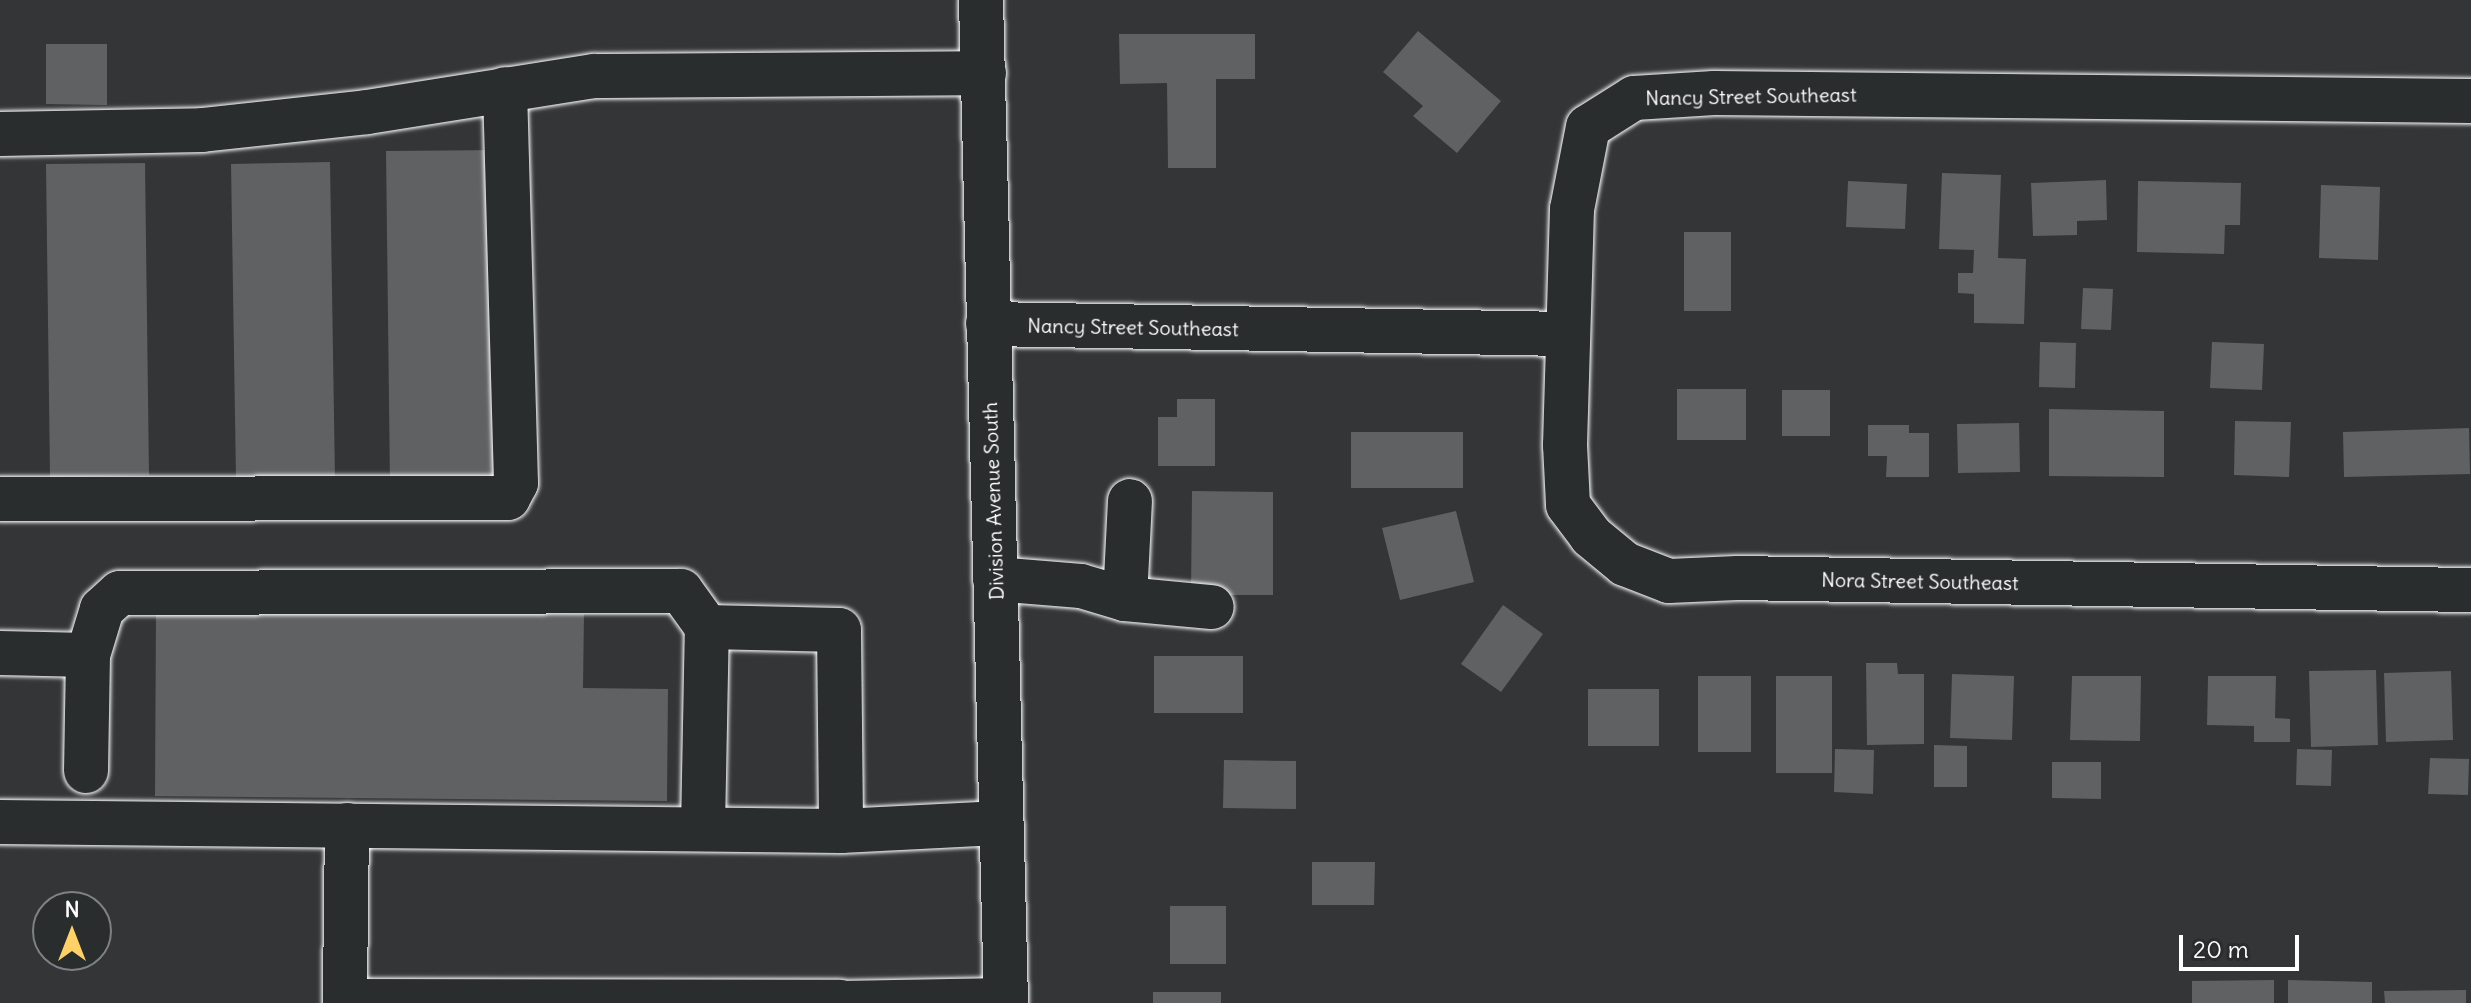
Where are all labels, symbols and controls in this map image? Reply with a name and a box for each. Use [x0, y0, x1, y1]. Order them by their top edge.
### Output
street label: Nancy Street Southeast [1645, 82, 1857, 110]
street label: Nancy Street Southeast [1027, 313, 1239, 341]
street label: Division Avenue South [978, 402, 1008, 600]
street label: Nora Street Southeast [1821, 567, 2019, 595]
north arrow [32, 891, 112, 971]
text: N [64, 895, 80, 923]
scale bar [2183, 919, 2303, 969]
text: 20 m [2193, 934, 2249, 964]

